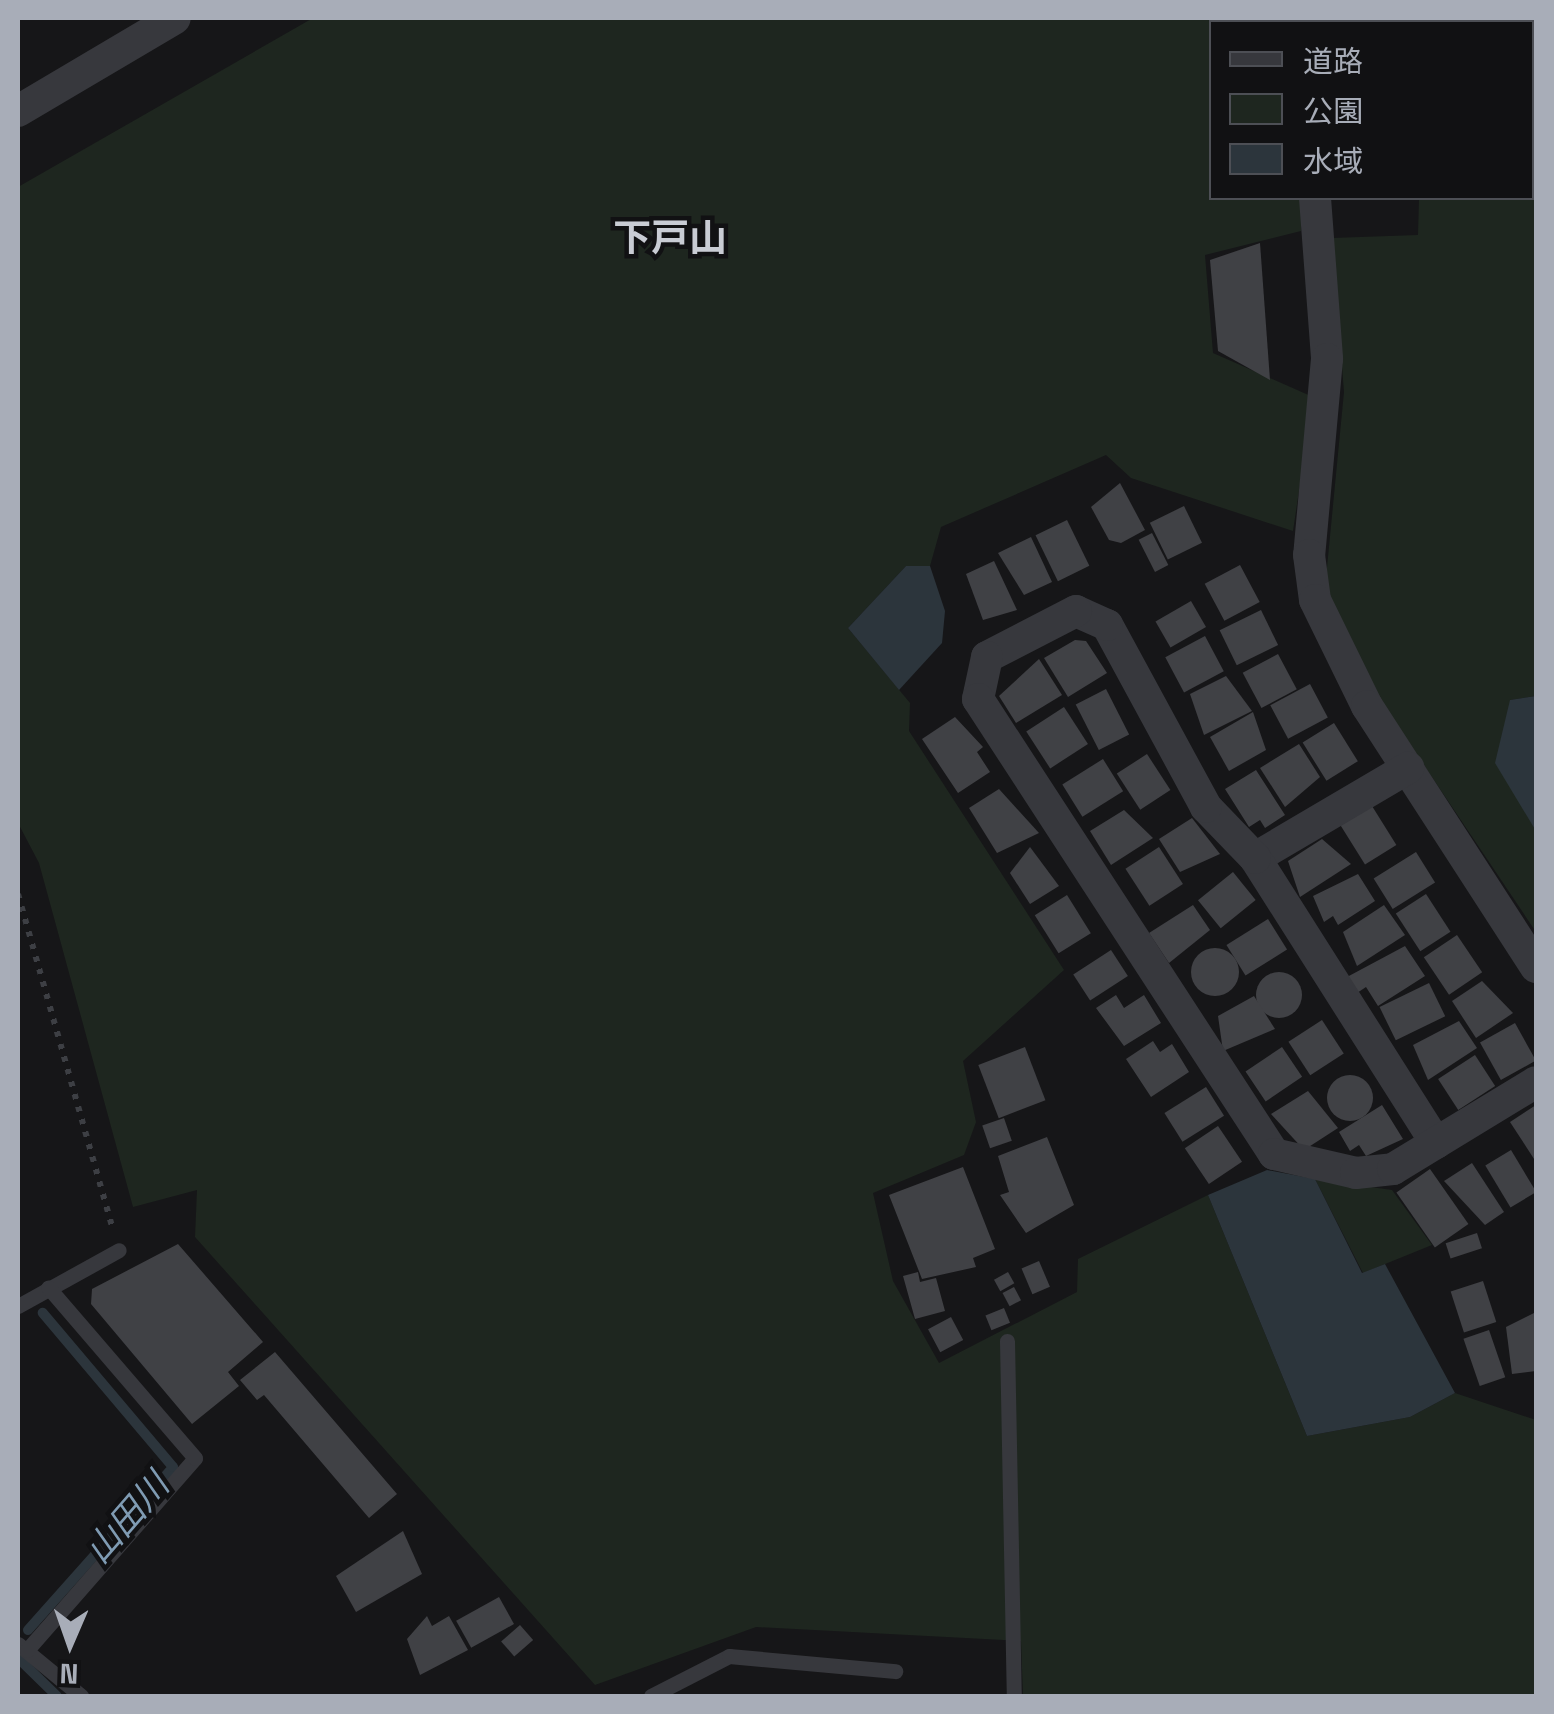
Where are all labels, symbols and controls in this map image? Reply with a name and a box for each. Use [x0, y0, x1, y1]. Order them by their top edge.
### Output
legend [1209, 20, 1534, 200]
text: 道路 [1303, 42, 1363, 81]
text: 公園 [1303, 92, 1363, 131]
text: 水域 [1303, 142, 1363, 181]
district label: 下戸山 [613, 216, 727, 262]
water label: 山田川 [77, 1465, 177, 1571]
north arrow [20, 1594, 120, 1694]
text: N [59, 1656, 79, 1692]

